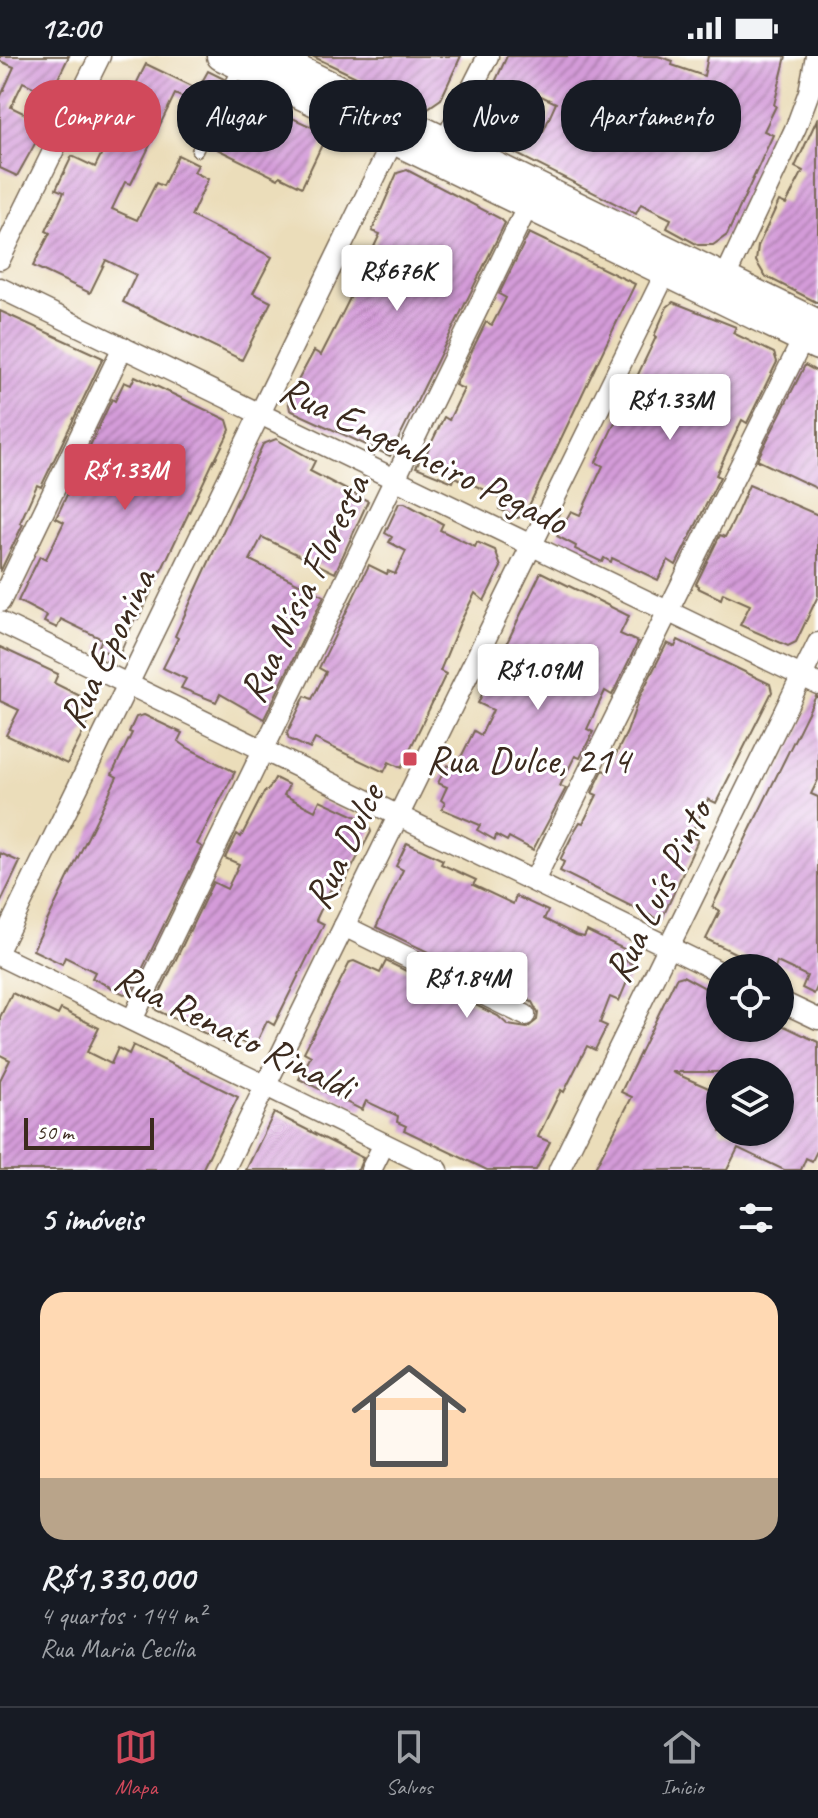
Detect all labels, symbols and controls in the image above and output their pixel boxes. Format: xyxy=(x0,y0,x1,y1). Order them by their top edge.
text: 12:00 xyxy=(40,9,100,47)
chip: Comprar xyxy=(24,80,161,152)
chip: Alugar xyxy=(177,80,293,152)
chip: Filtros xyxy=(309,80,427,152)
chip: Novo xyxy=(443,80,545,152)
chip: Apartamento xyxy=(561,80,741,152)
pin: R$676K xyxy=(332,245,462,313)
text: R$676K xyxy=(359,254,435,287)
street label: Rua Engenheiro Pegado xyxy=(272,364,577,547)
pin: R$1.33M xyxy=(596,374,744,442)
text: R$1.33M xyxy=(627,383,713,416)
pin: R$1.33M xyxy=(51,444,199,512)
text: R$1.33M xyxy=(82,453,168,486)
street label: Rua Nísia Floresta xyxy=(227,464,382,710)
street label: Rua Eponina xyxy=(47,558,168,736)
pin: R$1.09M xyxy=(464,644,612,712)
text: R$1.09M xyxy=(496,653,580,686)
place label: Rua Dulce, 214 xyxy=(426,735,634,785)
marker: Rua Dulce, 214 xyxy=(401,750,419,768)
street label: Rua Dulce xyxy=(292,773,397,917)
street label: Rua Luís Pinto xyxy=(593,789,725,990)
street label: Rua Renato Rinaldi xyxy=(106,952,367,1113)
pin: R$1.84M xyxy=(393,952,541,1020)
map controls xyxy=(706,954,794,1146)
button: locate xyxy=(706,954,794,1042)
text: R$1.84M xyxy=(424,961,510,994)
button: layers xyxy=(706,1058,794,1146)
scale bar xyxy=(24,1114,154,1150)
text: 50 m xyxy=(36,1118,73,1146)
icon: filters xyxy=(734,1196,778,1240)
text: 5 imóveis xyxy=(40,1197,142,1240)
icon: home xyxy=(337,1344,481,1488)
text: R$1,330,000 xyxy=(40,1556,194,1599)
text: 4 quartos · 144 m² xyxy=(40,1599,205,1632)
text: Rua Maria Cecília xyxy=(40,1632,195,1665)
tab: Mapa xyxy=(114,1725,158,1801)
tab: Salvos xyxy=(386,1725,432,1801)
tab: Início xyxy=(660,1725,704,1801)

